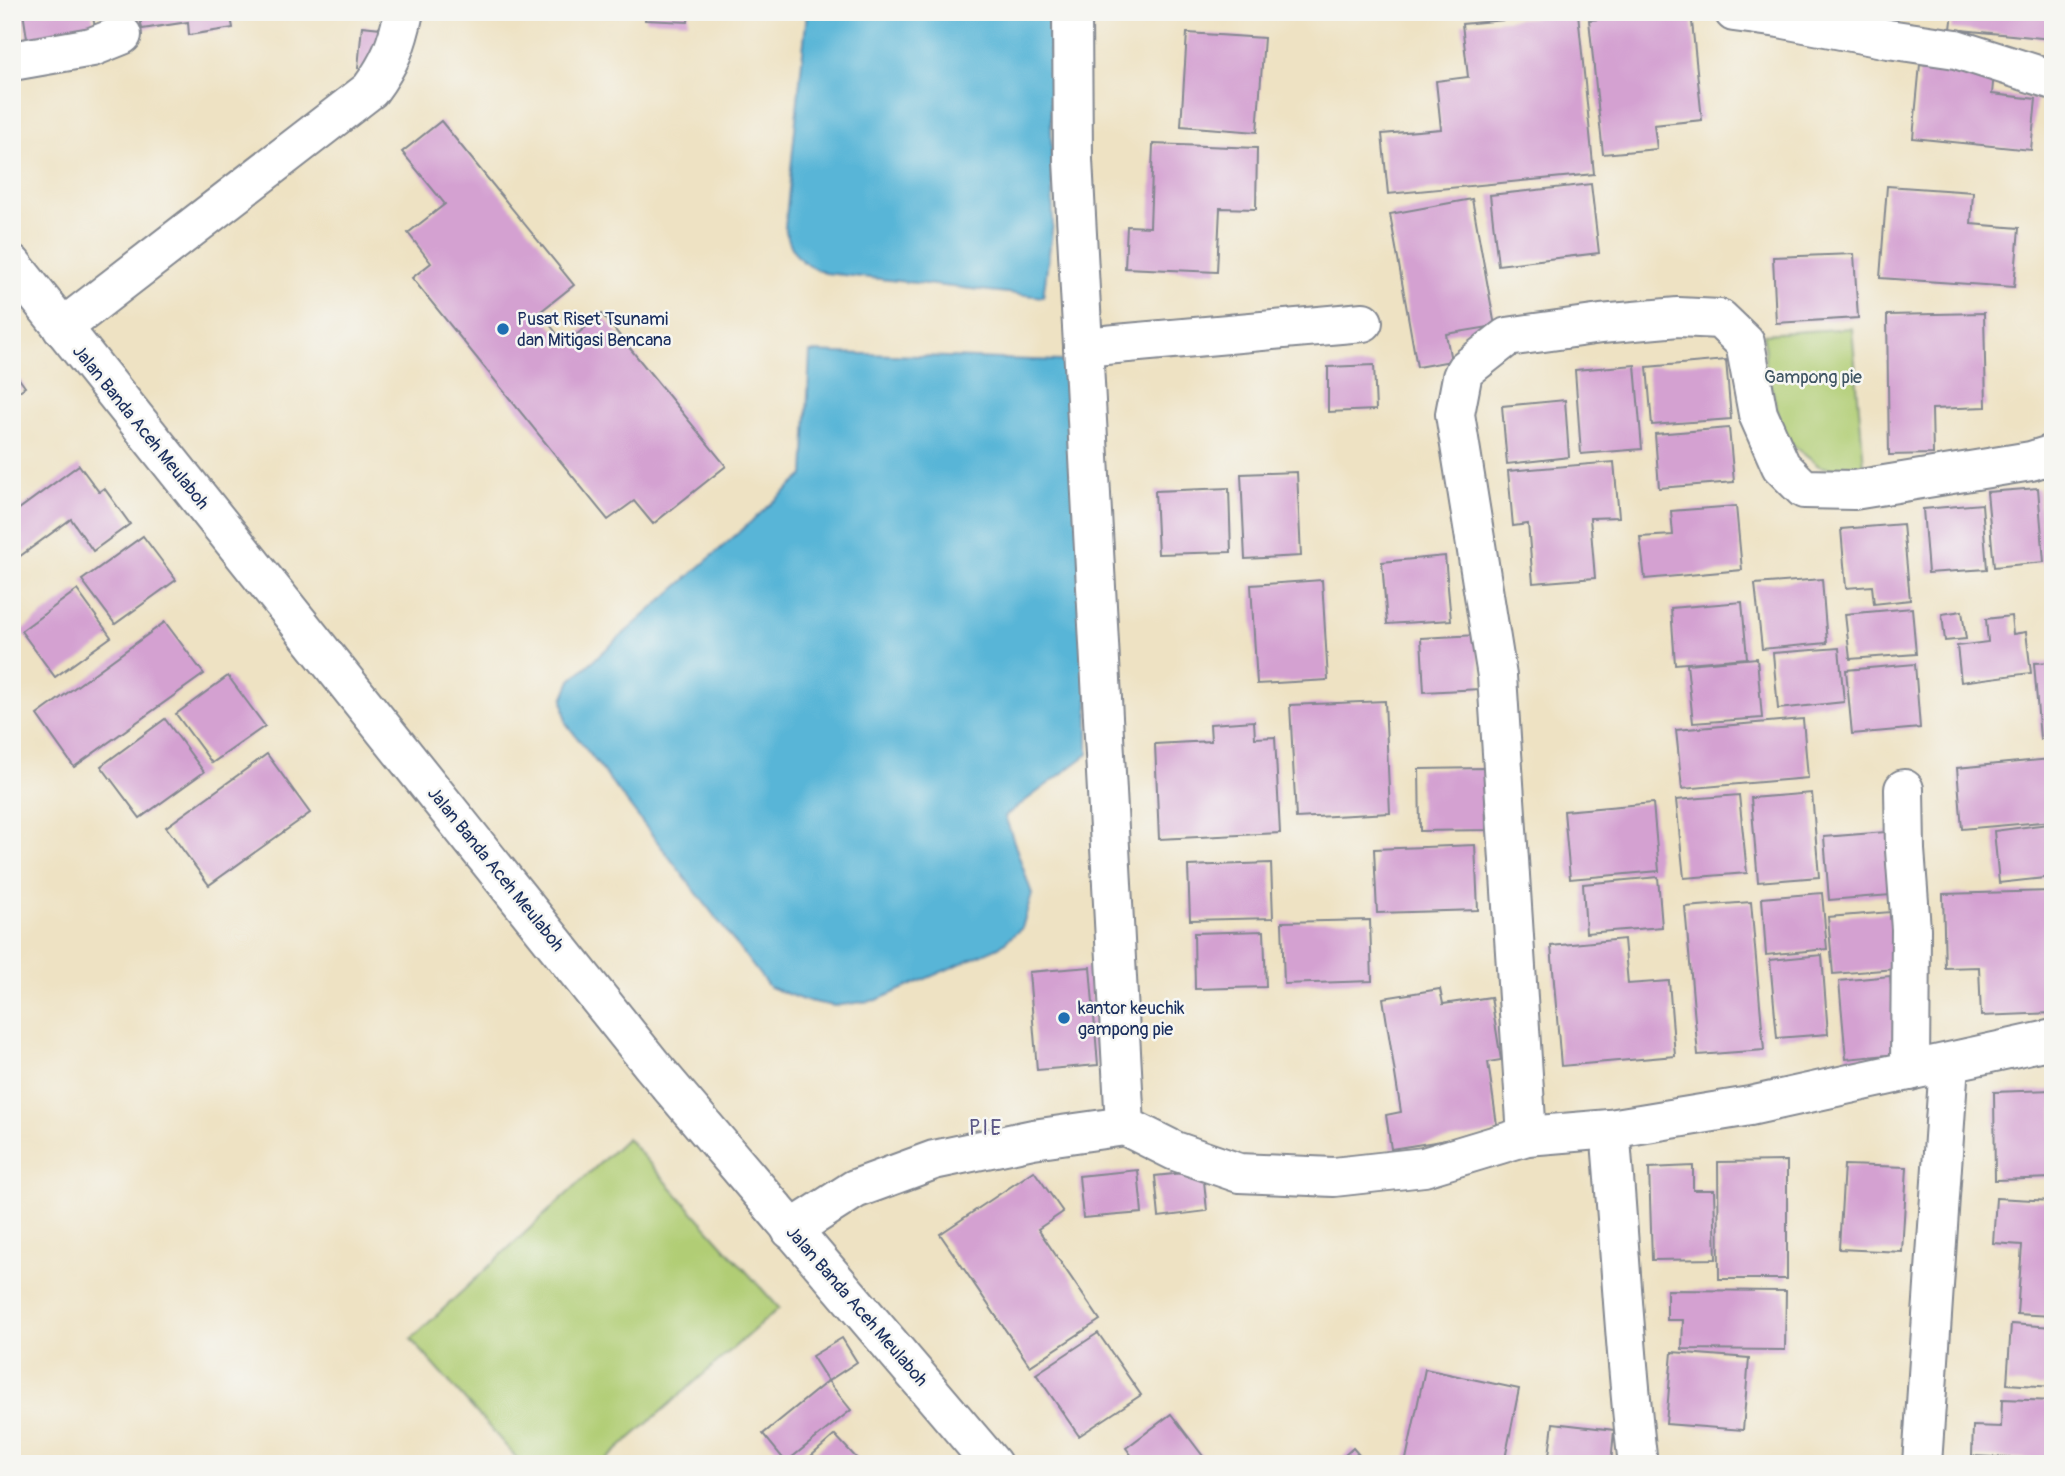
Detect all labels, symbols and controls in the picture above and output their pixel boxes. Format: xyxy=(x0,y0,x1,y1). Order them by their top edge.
place label: Pusat Riset Tsunami dan Mitigasi Bencana xyxy=(517,308,671,352)
marker: Pusat Riset Tsunami dan Mitigasi Bencana xyxy=(495,321,511,337)
street label: Jalan Banda Aceh Meulaboh xyxy=(67,340,214,514)
park label: Gampong pie xyxy=(1764,366,1862,389)
street label: Jalan Banda Aceh Meulaboh xyxy=(422,782,569,956)
place label: kantor keuchik gampong pie xyxy=(1078,997,1185,1041)
marker: kantor keuchik gampong pie xyxy=(1056,1010,1072,1026)
district label: PIE xyxy=(969,1115,1003,1142)
street label: Jalan Banda Aceh Meulaboh xyxy=(781,1221,933,1391)

